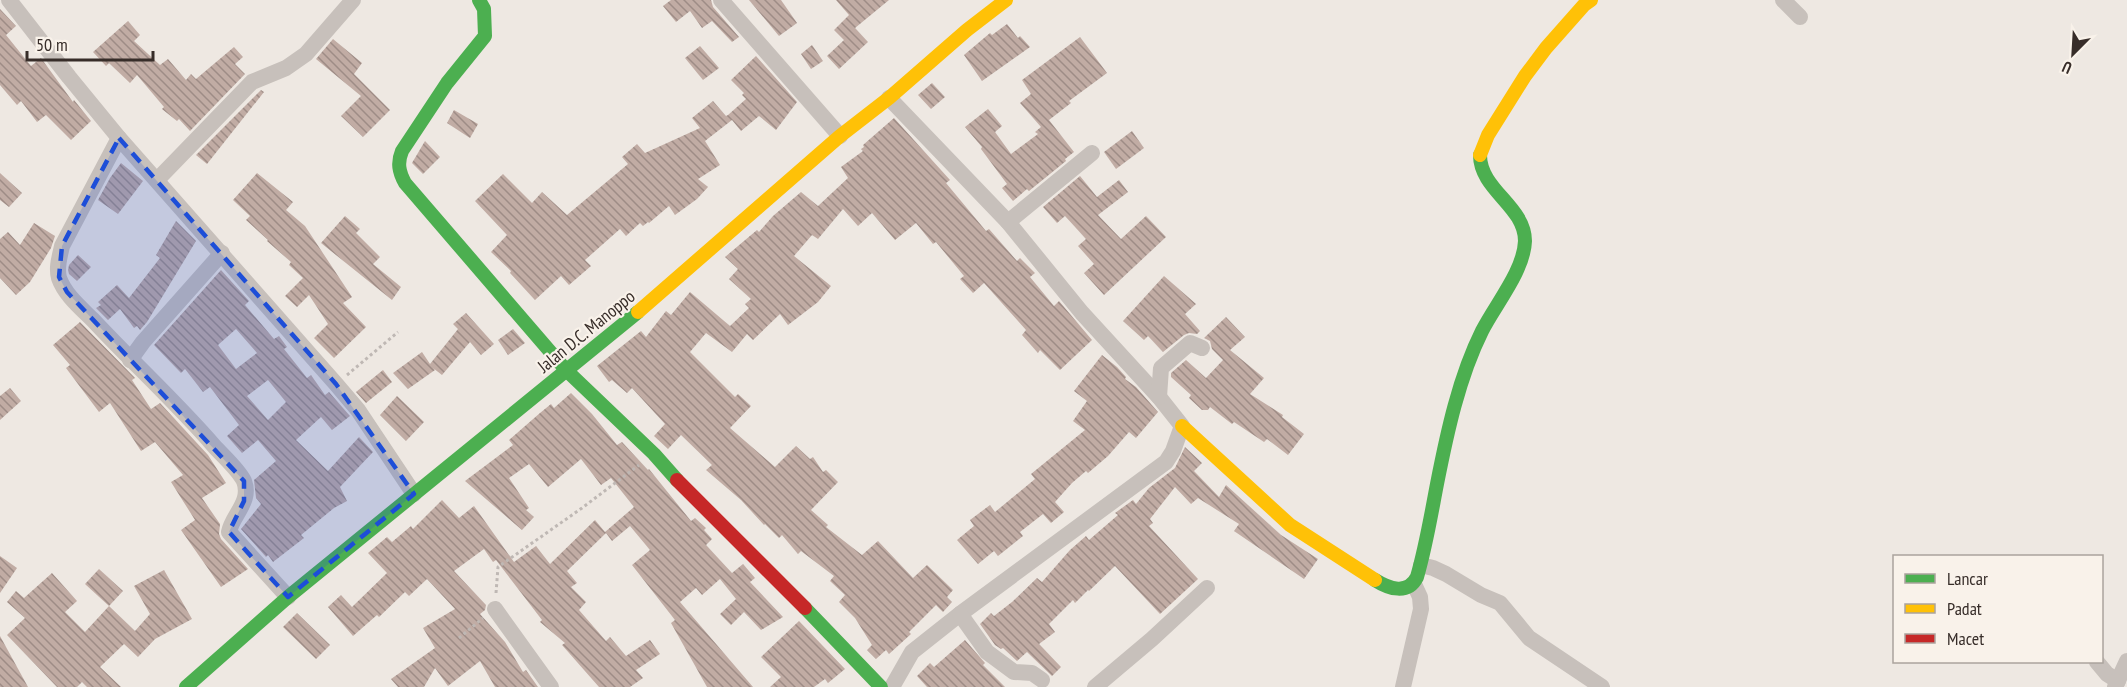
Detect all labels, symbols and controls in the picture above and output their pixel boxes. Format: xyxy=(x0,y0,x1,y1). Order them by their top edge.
scale bar xyxy=(27,24,153,62)
north arrow xyxy=(2043,24,2103,84)
text: 50 m xyxy=(36,33,68,56)
text: U xyxy=(2059,57,2075,79)
street label: Jalan D.C. Manoppo xyxy=(532,285,640,378)
legend xyxy=(1893,555,2103,663)
text: Lancar xyxy=(1947,567,1988,590)
text: Padat xyxy=(1947,597,1982,620)
text: Macet xyxy=(1947,627,1984,650)

